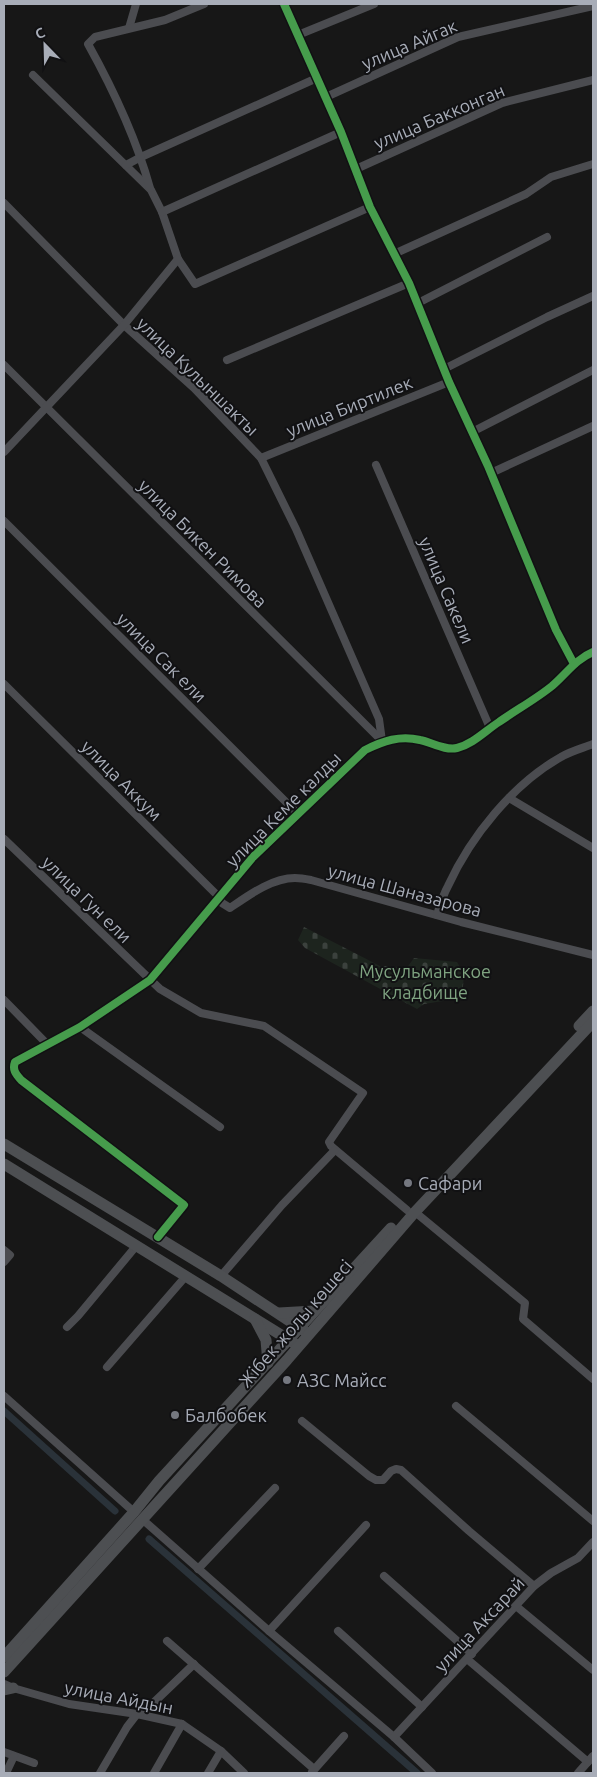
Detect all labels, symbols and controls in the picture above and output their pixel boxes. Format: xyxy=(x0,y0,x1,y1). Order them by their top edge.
street label: улица Айгак xyxy=(358,15,460,73)
north arrow xyxy=(20,20,70,70)
text: С xyxy=(33,24,47,42)
street label: улица Бакконган xyxy=(371,79,507,153)
street label: улица Кулыншакты xyxy=(133,313,263,439)
street label: улица Биртилек xyxy=(283,372,415,440)
street label: улица Бикен Римова xyxy=(135,475,271,611)
street label: улица Сакели xyxy=(416,534,478,646)
street label: улица Сак ели xyxy=(113,608,211,706)
street label: улица Аккум xyxy=(78,736,166,824)
street label: улица Кеме калды xyxy=(221,747,345,871)
street label: улица Гун ели xyxy=(38,852,136,946)
street label: улица Шаназарова xyxy=(326,860,484,920)
park label: Мусульманское кладбище xyxy=(359,961,491,1002)
place label: Сафари xyxy=(418,1173,482,1193)
marker: Сафари xyxy=(402,1177,414,1189)
street label: Жібек жолы көшесі xyxy=(234,1255,356,1391)
place label: АЗС Майсс xyxy=(297,1370,387,1390)
marker: АЗС Майсс xyxy=(281,1374,293,1386)
place label: Балбобек xyxy=(185,1405,267,1425)
marker: Балбобек xyxy=(169,1409,181,1421)
street label: улица Аксарай xyxy=(430,1573,528,1675)
street label: улица Айдын xyxy=(63,1677,175,1717)

